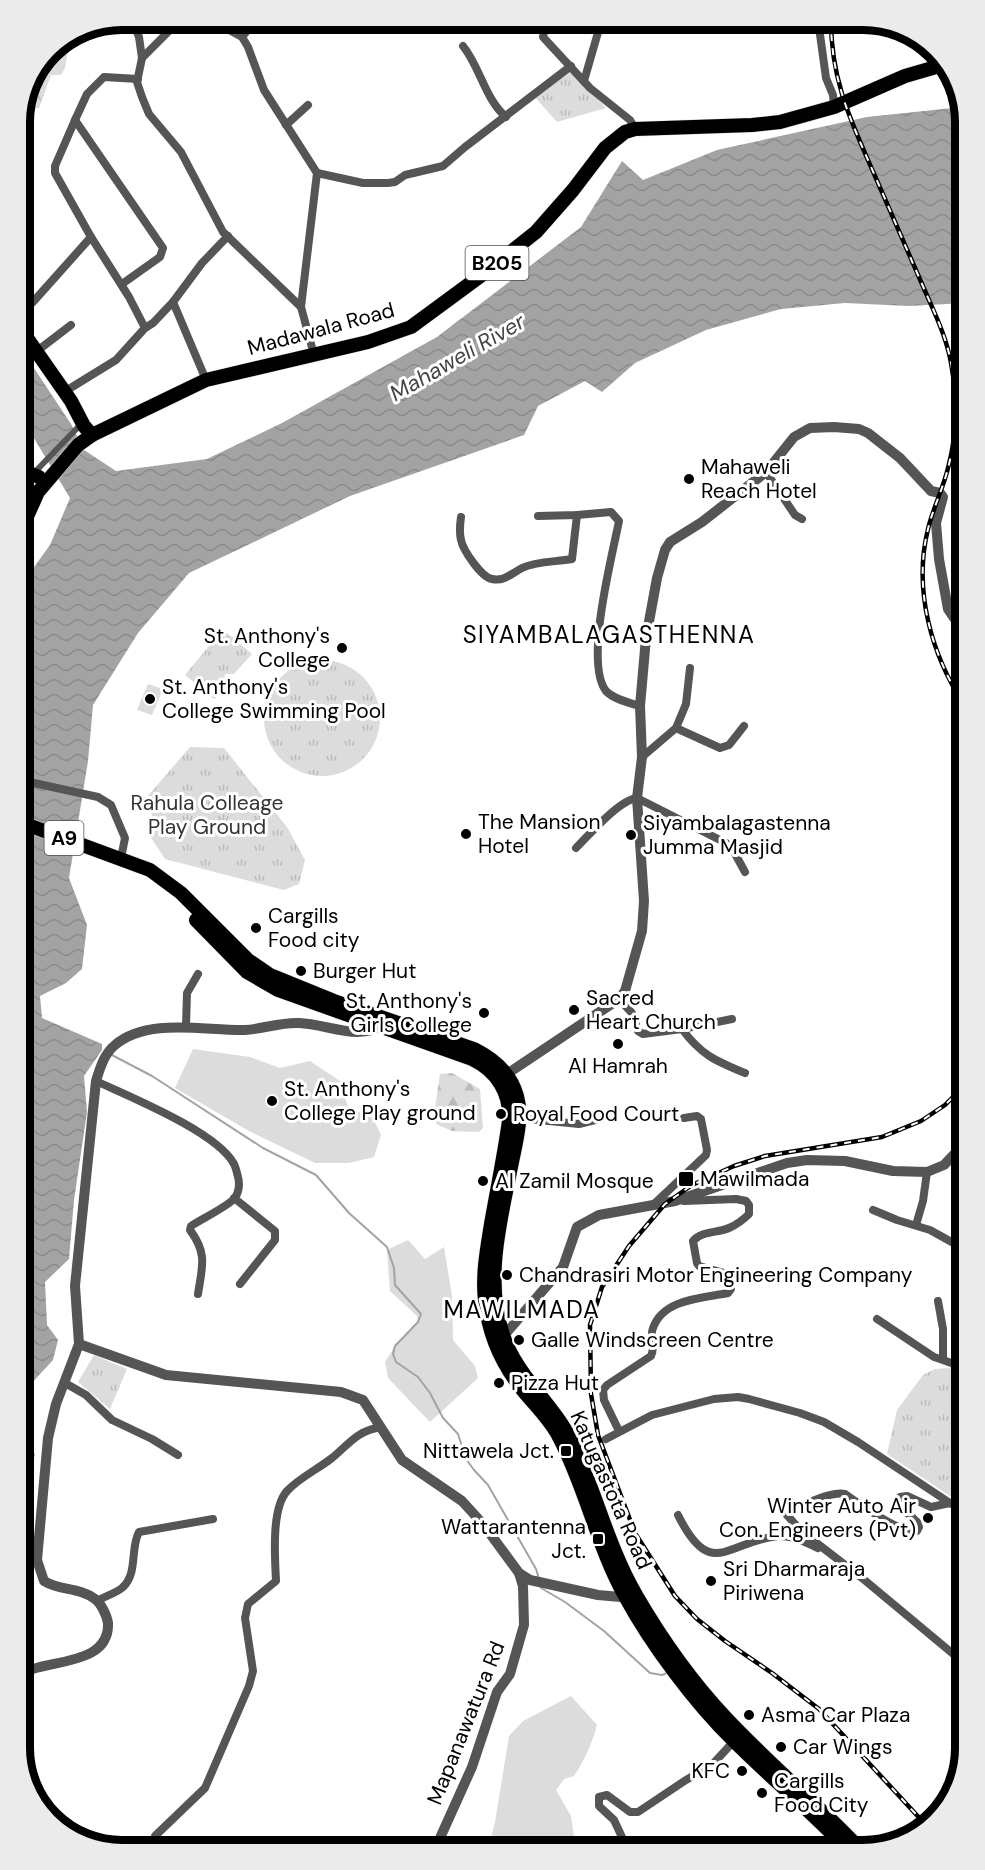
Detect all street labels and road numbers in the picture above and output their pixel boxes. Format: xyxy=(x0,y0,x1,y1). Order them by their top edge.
road number: B205 xyxy=(466,246,528,280)
street label: Madawala Road xyxy=(244,296,398,362)
road number: A9 xyxy=(44,821,84,855)
street label: Katugastota Road xyxy=(564,1406,658,1574)
street label: Mapanawatura Rd xyxy=(420,1637,512,1809)

